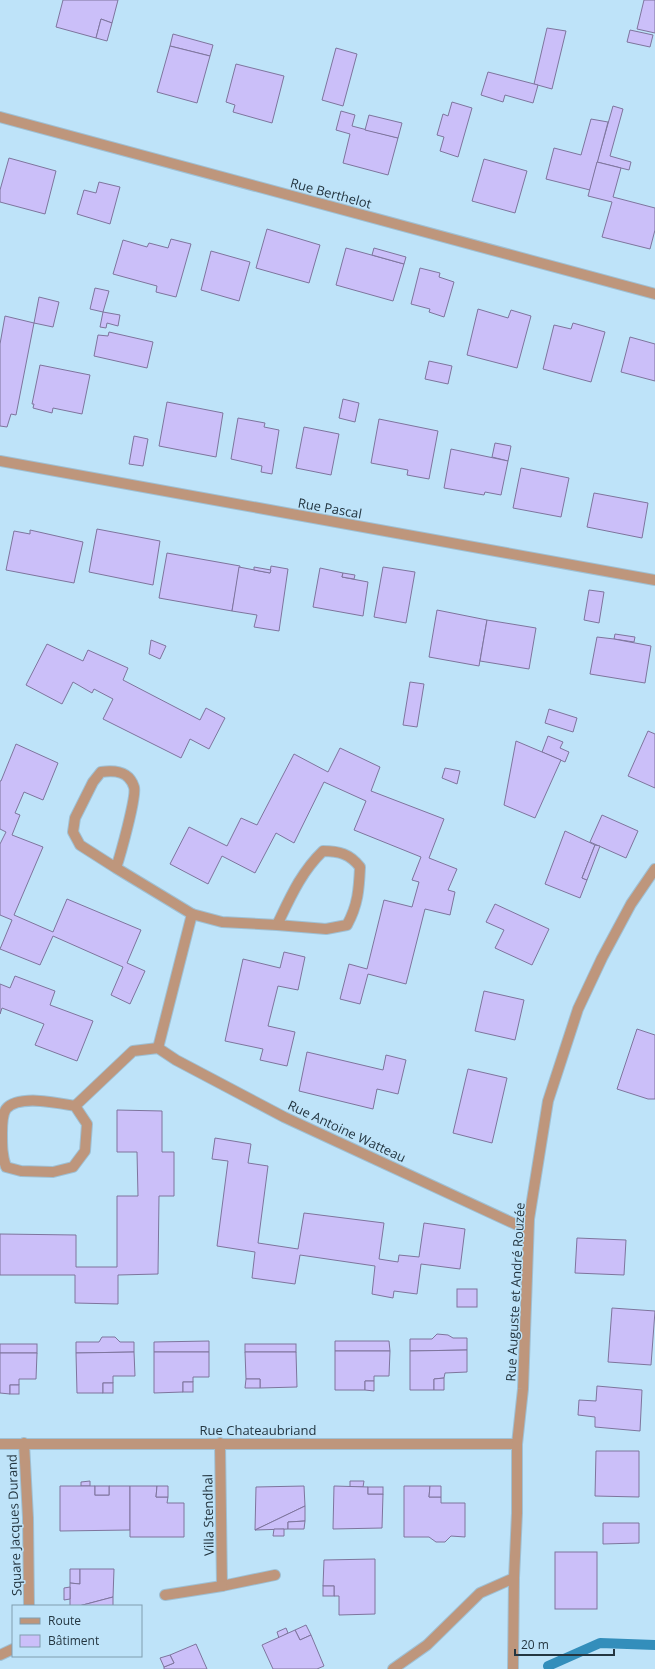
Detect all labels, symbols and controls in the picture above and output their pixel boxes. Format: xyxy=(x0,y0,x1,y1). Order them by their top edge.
street label: Rue Berthelot xyxy=(288,174,374,213)
street label: Rue Pascal xyxy=(297,494,363,522)
street label: Rue Antoine Watteau xyxy=(285,1096,409,1166)
street label: Rue Auguste et André Rouzée xyxy=(501,1202,529,1382)
street label: Rue Chateaubriand xyxy=(200,1421,316,1439)
street label: Square Jacques Durand xyxy=(3,1454,25,1596)
street label: Villa Stendhal xyxy=(198,1474,218,1556)
legend xyxy=(12,1605,142,1657)
text: Route xyxy=(48,1612,81,1629)
scale bar xyxy=(515,1631,614,1657)
text: Bâtiment xyxy=(48,1632,99,1649)
text: 20 m xyxy=(521,1636,549,1653)

